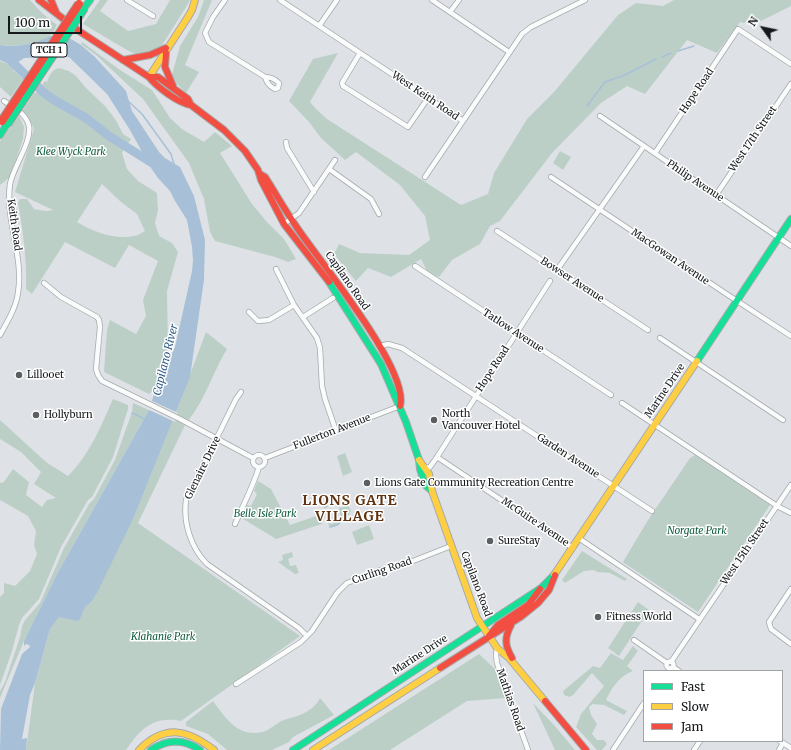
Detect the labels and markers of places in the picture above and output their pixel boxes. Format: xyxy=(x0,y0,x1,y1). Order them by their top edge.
place label: Lillooet xyxy=(27,369,64,381)
marker: Lillooet xyxy=(14,370,24,380)
place label: North Vancouver Hotel xyxy=(442,408,520,432)
place label: Hollyburn xyxy=(44,409,93,421)
marker: Hollyburn xyxy=(31,410,41,420)
marker: North Vancouver Hotel xyxy=(429,415,439,425)
place label: Lions Gate Community Recreation Centre xyxy=(375,477,573,489)
marker: Lions Gate Community Recreation Centre xyxy=(362,478,372,488)
place label: SureStay xyxy=(498,535,540,547)
marker: SureStay xyxy=(485,536,495,546)
place label: Fitness World xyxy=(606,611,672,623)
marker: Fitness World xyxy=(593,612,603,622)

